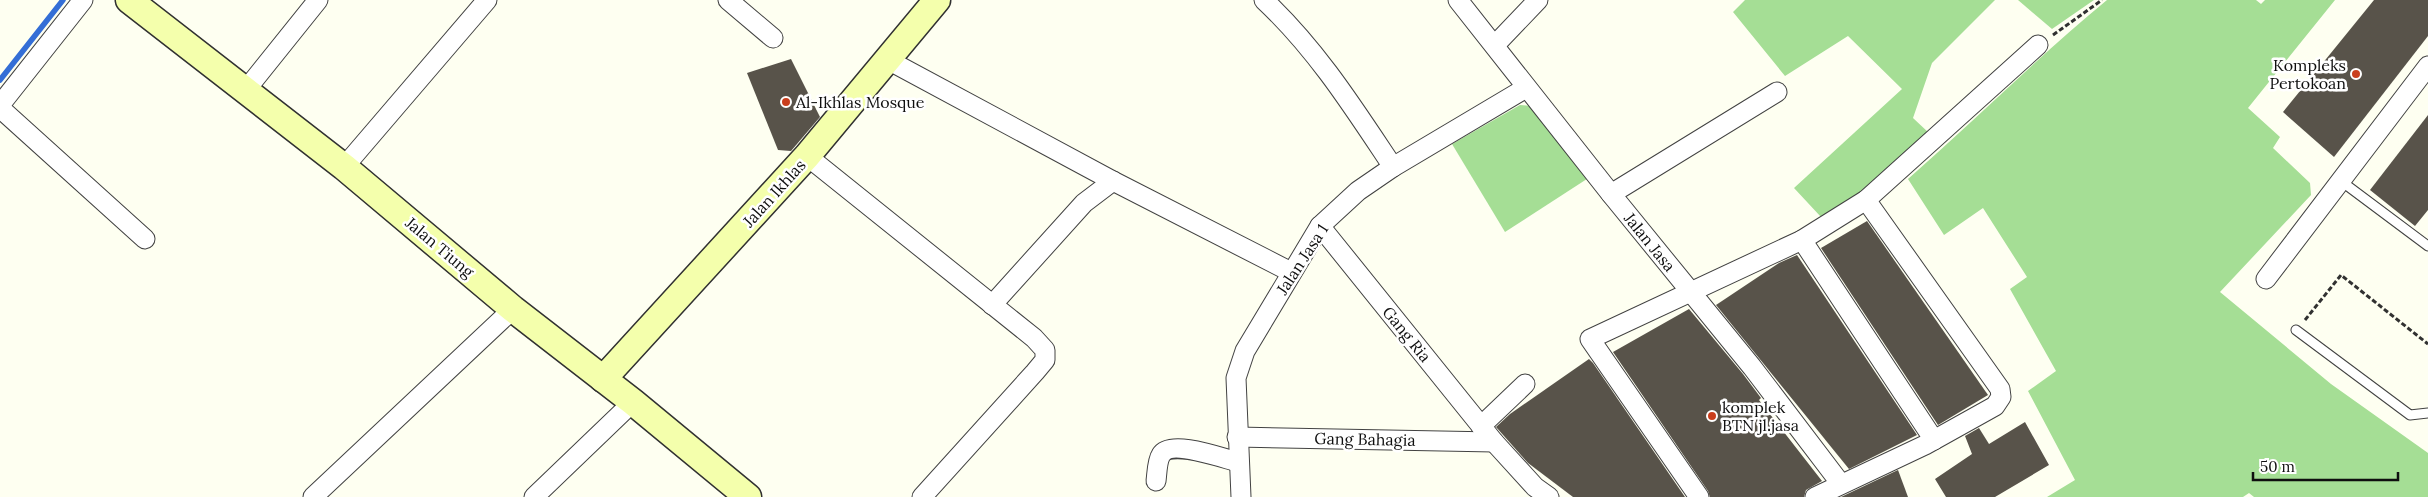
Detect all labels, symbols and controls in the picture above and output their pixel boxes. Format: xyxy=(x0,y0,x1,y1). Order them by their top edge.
place label: Kompleks Pertokoan xyxy=(2269,55,2346,93)
marker: Kompleks Pertokoan xyxy=(2350,68,2362,80)
place label: Al-Ikhlas Mosque xyxy=(795,92,925,112)
marker: Al-Ikhlas Mosque xyxy=(780,96,792,108)
street label: Jalan Ikhlas xyxy=(738,155,810,232)
street label: Jalan Jasa xyxy=(1620,208,1680,276)
street label: Jalan Tiung xyxy=(401,212,479,282)
street label: Jalan Jasa 1 xyxy=(1271,220,1332,299)
street label: Gang Ria xyxy=(1378,302,1436,366)
place label: komplek BTN jl.jasa xyxy=(1722,397,1799,435)
marker: komplek BTN jl.jasa xyxy=(1706,410,1718,422)
street label: Gang Bahagia xyxy=(1314,428,1416,450)
scale bar xyxy=(2253,450,2398,482)
text: 50 m xyxy=(2260,457,2295,476)

